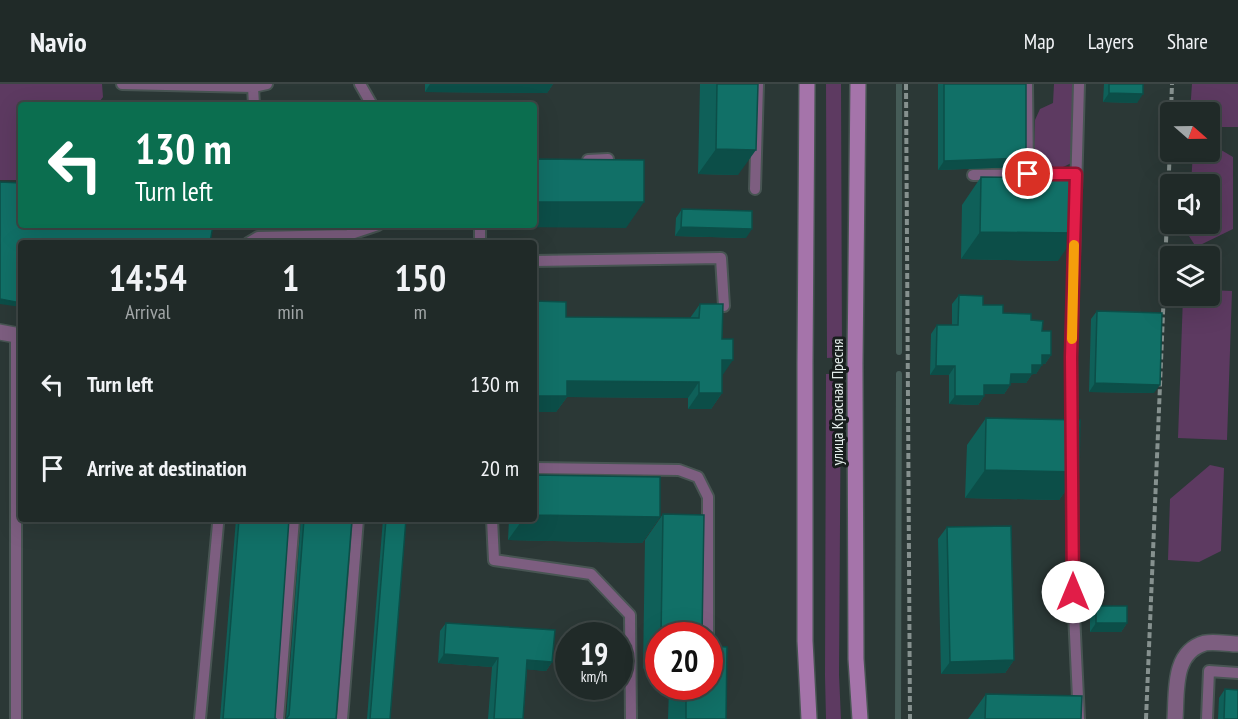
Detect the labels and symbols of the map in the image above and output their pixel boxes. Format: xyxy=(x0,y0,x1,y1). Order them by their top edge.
north arrow xyxy=(1160,102,1220,162)
pin xyxy=(1002,148,1053,199)
street label: улица Красная Пресня xyxy=(827,339,847,465)
position arrow xyxy=(1041,560,1105,624)
speed limit sign: 20 xyxy=(645,622,723,700)

